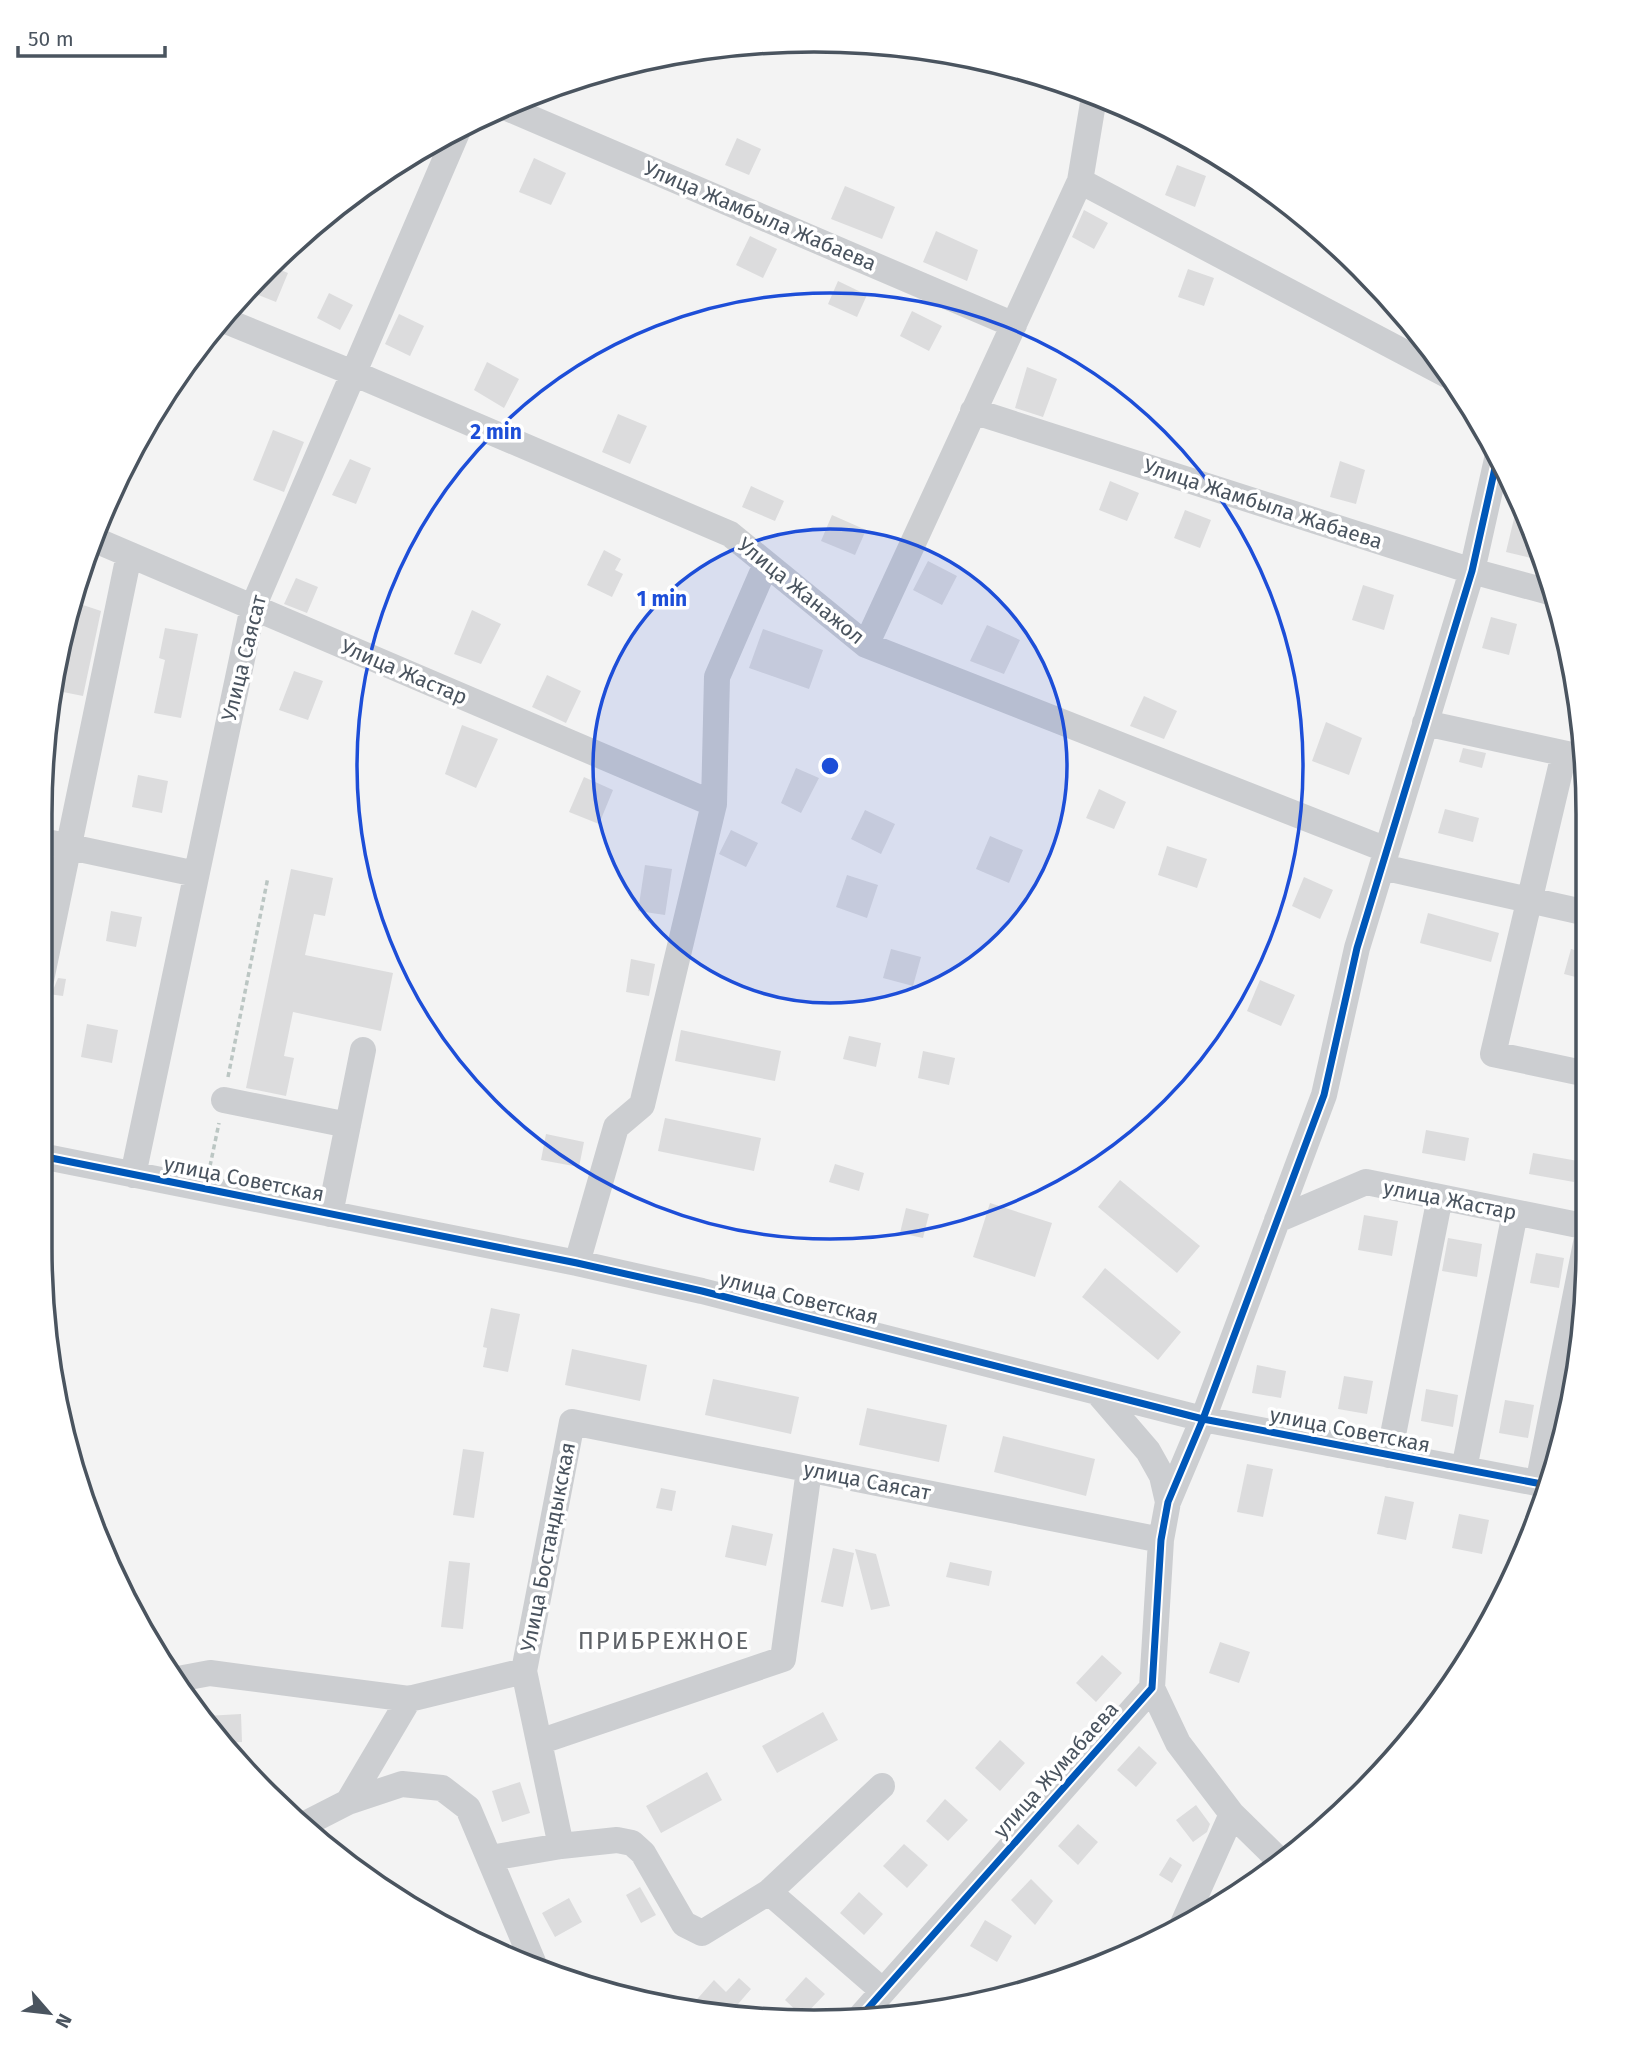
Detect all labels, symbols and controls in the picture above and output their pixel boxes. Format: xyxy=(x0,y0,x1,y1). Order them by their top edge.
scale bar xyxy=(18,14,164,58)
text: 50 m xyxy=(28,26,74,52)
street label: Улица Жамбыла Жабаева xyxy=(640,155,880,277)
text: 2 min xyxy=(470,419,522,445)
street label: Улица Жамбыла Жабаева xyxy=(1140,453,1386,555)
street label: Улица Жанажол xyxy=(732,532,870,650)
text: 1 min xyxy=(637,586,687,612)
street label: Улица Саясат xyxy=(216,592,272,724)
street label: Улица Жастар xyxy=(337,634,471,710)
centre of rings xyxy=(818,754,842,778)
street label: улица Советская xyxy=(162,1151,326,1207)
street label: улица Жастар xyxy=(1381,1174,1519,1226)
street label: улица Советская xyxy=(717,1266,881,1330)
street label: улица Советская xyxy=(1268,1402,1432,1458)
street label: Улица Бостандыкская xyxy=(515,1440,581,1654)
street label: улица Саясат xyxy=(801,1456,933,1506)
district label: ПРИБРЕЖНОЕ xyxy=(578,1627,750,1655)
street label: улица Жумабаева xyxy=(988,1696,1124,1844)
north arrow xyxy=(14,1978,84,2048)
text: N xyxy=(50,2010,77,2032)

